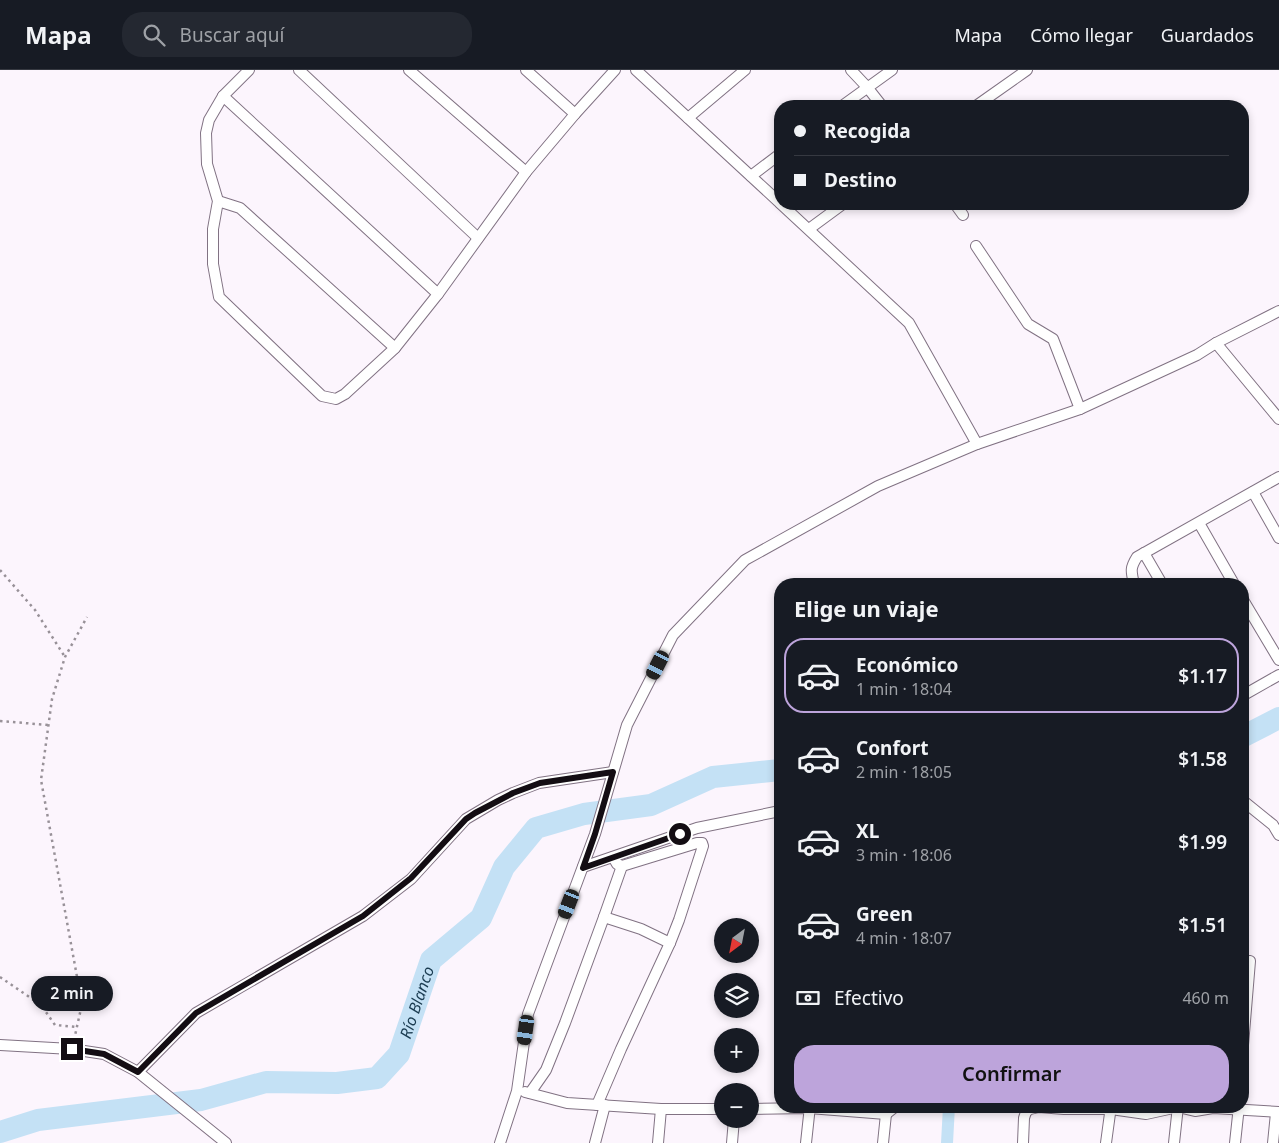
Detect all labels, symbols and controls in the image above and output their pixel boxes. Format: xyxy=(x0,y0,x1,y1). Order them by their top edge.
search box xyxy=(122,12,472,57)
text: Mapa xyxy=(25,18,92,51)
icon: search xyxy=(140,21,168,49)
text: Buscar aquí xyxy=(180,22,284,48)
text: Mapa xyxy=(955,23,1002,47)
text: Cómo llegar xyxy=(1030,23,1133,47)
text: Guardados xyxy=(1161,23,1254,47)
text: Recogida xyxy=(824,118,911,144)
text: Destino xyxy=(824,167,897,193)
text: Elige un viaje xyxy=(794,593,939,623)
car xyxy=(644,648,671,682)
text: Económico xyxy=(856,652,958,678)
icon: car xyxy=(796,653,841,698)
text: $1.17 xyxy=(1178,663,1227,689)
text: 1 min · 18:04 xyxy=(856,678,952,700)
text: Confort xyxy=(856,735,928,761)
icon: car xyxy=(796,736,841,781)
text: $1.58 xyxy=(1178,746,1227,772)
text: 2 min · 18:05 xyxy=(856,761,952,783)
text: XL xyxy=(856,818,879,844)
icon: car xyxy=(796,819,841,864)
route start xyxy=(669,823,691,845)
text: $1.99 xyxy=(1178,829,1227,855)
text: 3 min · 18:06 xyxy=(856,844,952,866)
car xyxy=(556,887,581,921)
text: Green xyxy=(856,901,913,927)
icon: car xyxy=(796,902,841,947)
text: $1.51 xyxy=(1178,912,1227,938)
north arrow xyxy=(714,918,759,962)
map controls xyxy=(714,918,759,1128)
text: 4 min · 18:07 xyxy=(856,927,952,949)
water label: Río Blanco xyxy=(394,963,439,1041)
button: layers xyxy=(714,973,759,1018)
callout: 2 min xyxy=(31,976,113,1012)
text: 2 min xyxy=(50,982,94,1004)
icon: cash xyxy=(794,984,822,1012)
text: Efectivo xyxy=(834,985,904,1011)
text: 460 m xyxy=(1182,987,1229,1009)
car xyxy=(516,1014,535,1046)
button: + xyxy=(714,1028,759,1073)
route end xyxy=(61,1038,83,1060)
button: Confirmar xyxy=(794,1045,1229,1103)
button: − xyxy=(714,1083,759,1128)

